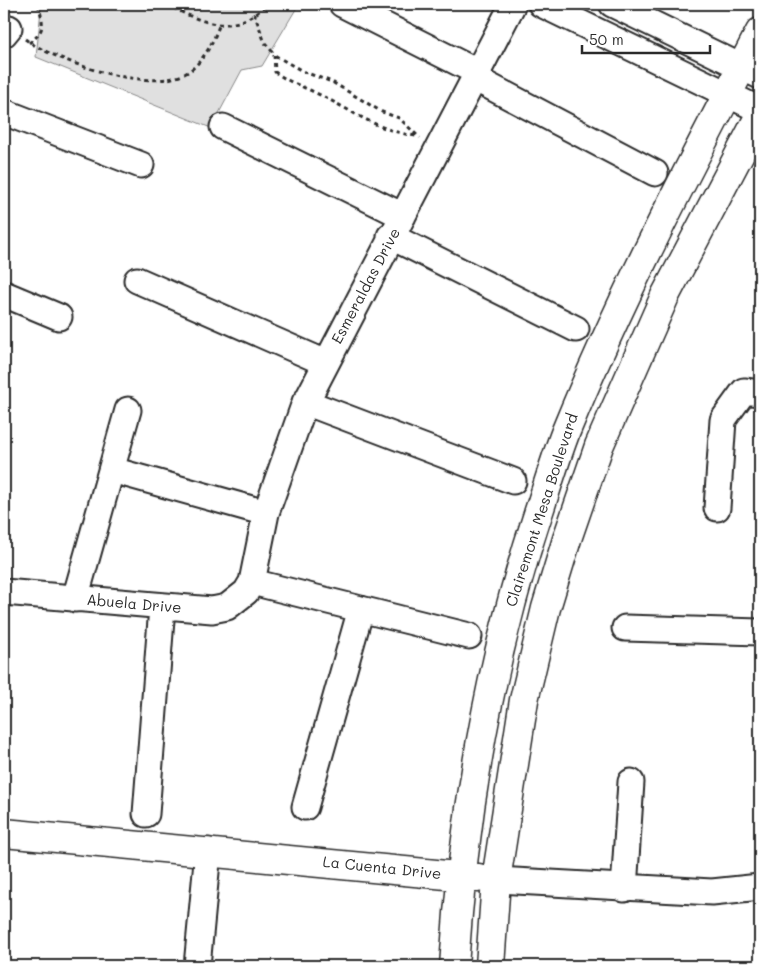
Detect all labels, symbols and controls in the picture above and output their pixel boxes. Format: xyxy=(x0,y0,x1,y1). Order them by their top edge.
scale bar xyxy=(582,22,709,54)
text: 50 m xyxy=(589,29,624,49)
street label: Esmeraldas Drive xyxy=(326,224,404,347)
street label: Clairemont Mesa Boulevard xyxy=(500,410,582,609)
street label: Abuela Drive xyxy=(86,589,182,617)
street label: La Cuenta Drive xyxy=(322,851,442,883)

